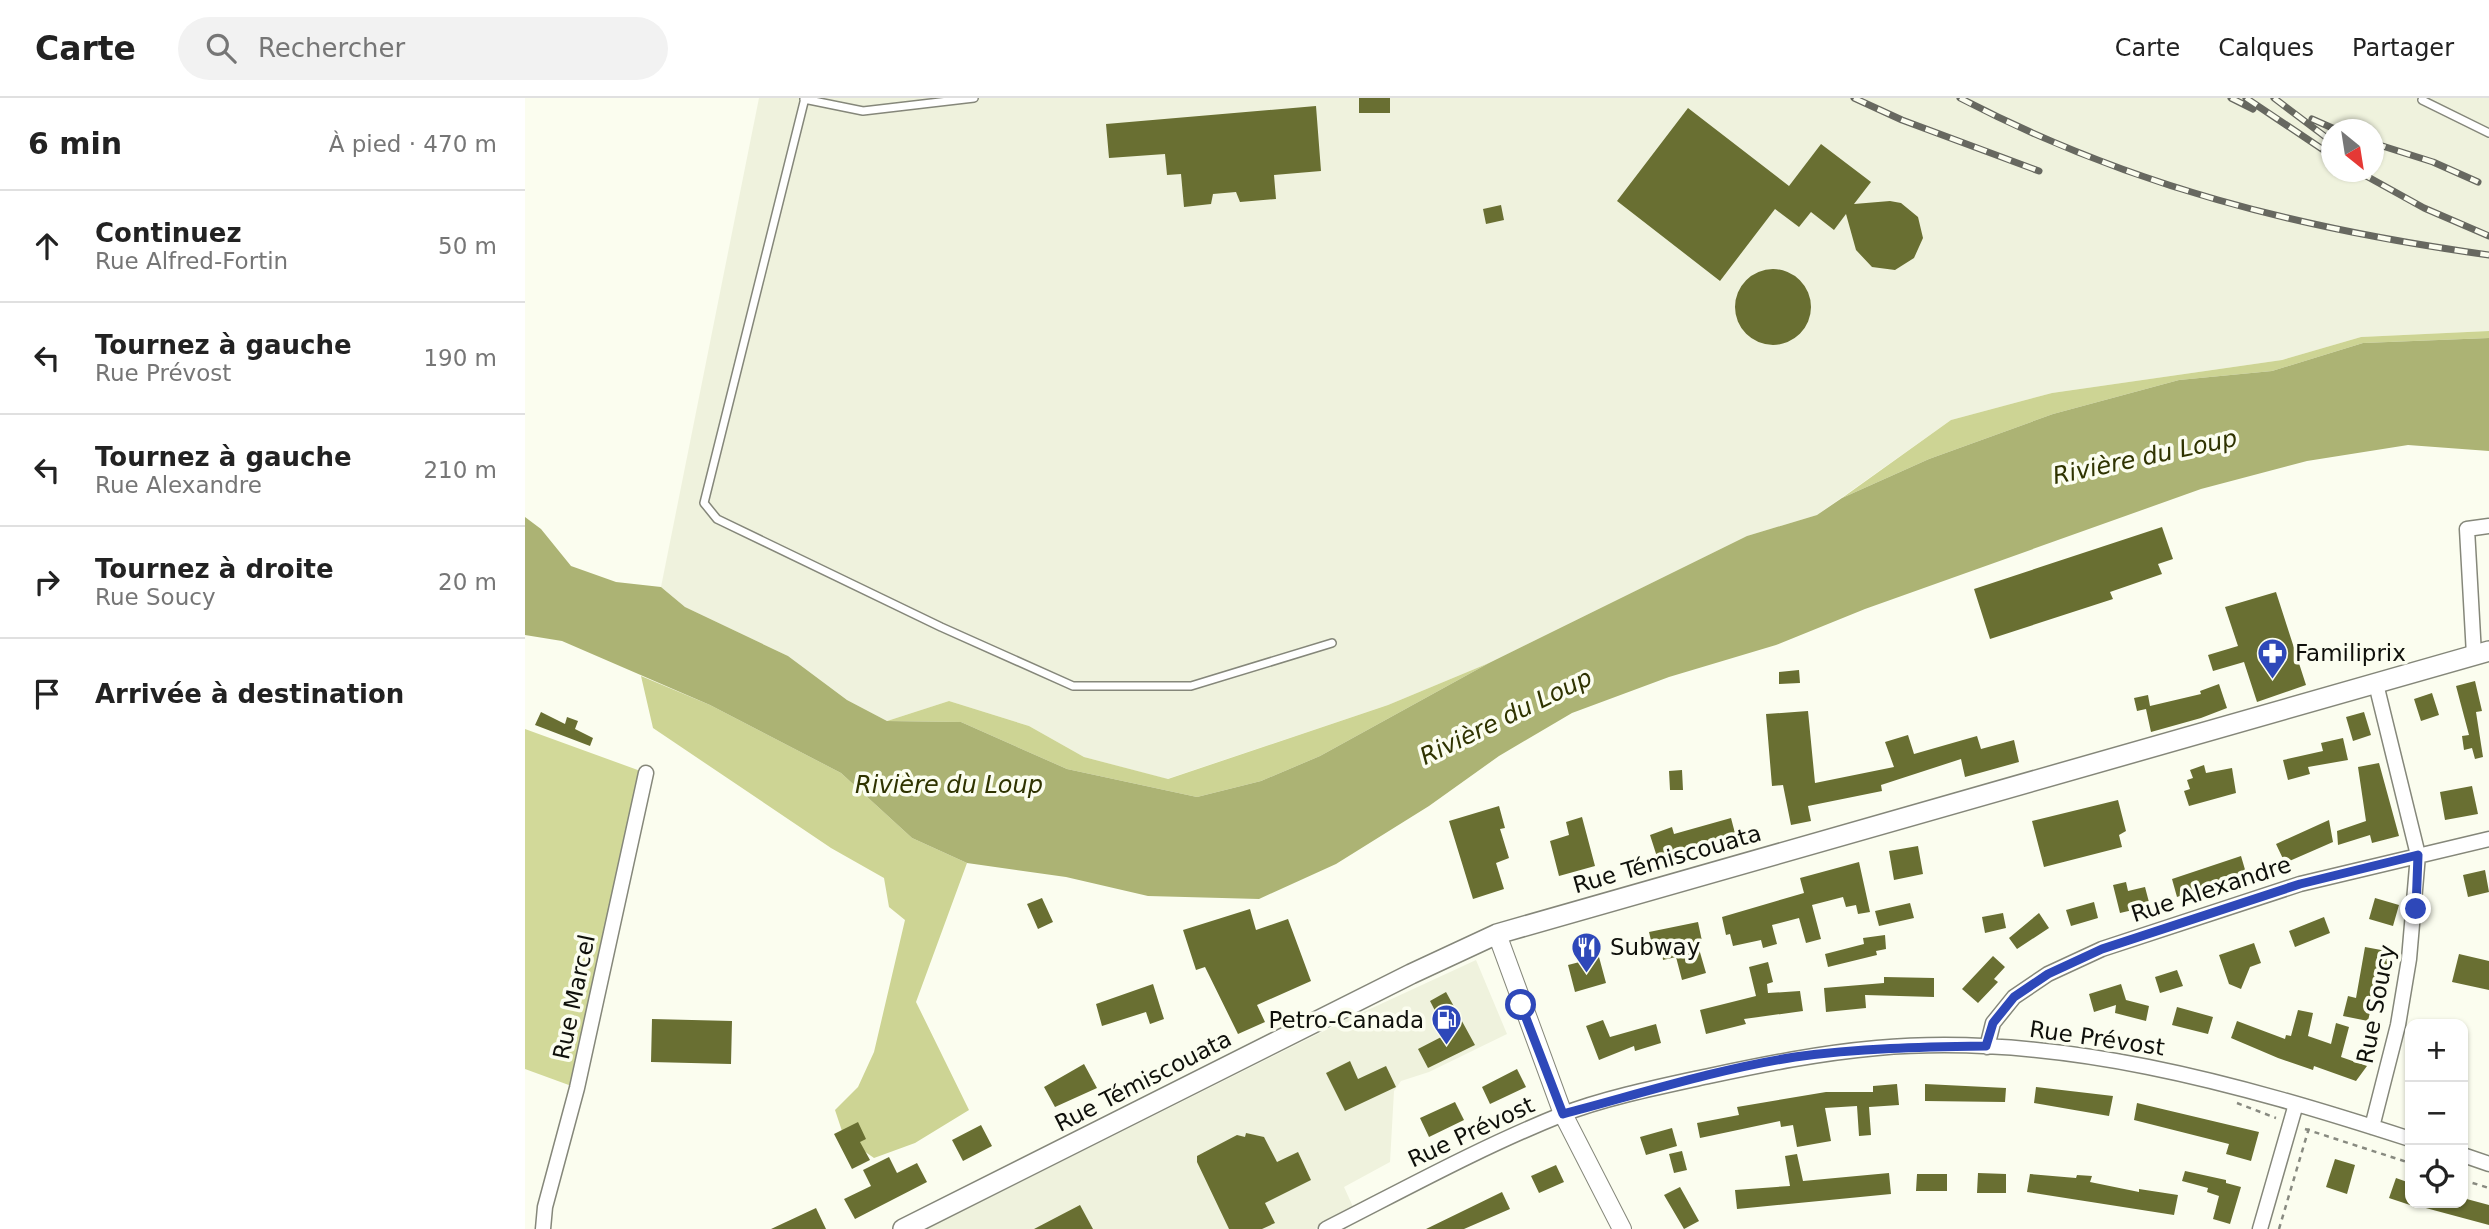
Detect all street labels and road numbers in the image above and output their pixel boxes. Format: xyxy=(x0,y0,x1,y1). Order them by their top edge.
street label: Rue Témiscouata xyxy=(1570,820,1764,898)
street label: Rue Alexandre xyxy=(2128,851,2294,927)
street label: Rue Marcel xyxy=(548,932,600,1062)
street label: Rue Soucy xyxy=(2352,942,2400,1066)
street label: Rue Prévost xyxy=(2028,1016,2166,1060)
street label: Rue Témiscouata xyxy=(1050,1025,1236,1137)
street label: Rue Prévost xyxy=(1404,1091,1538,1173)

